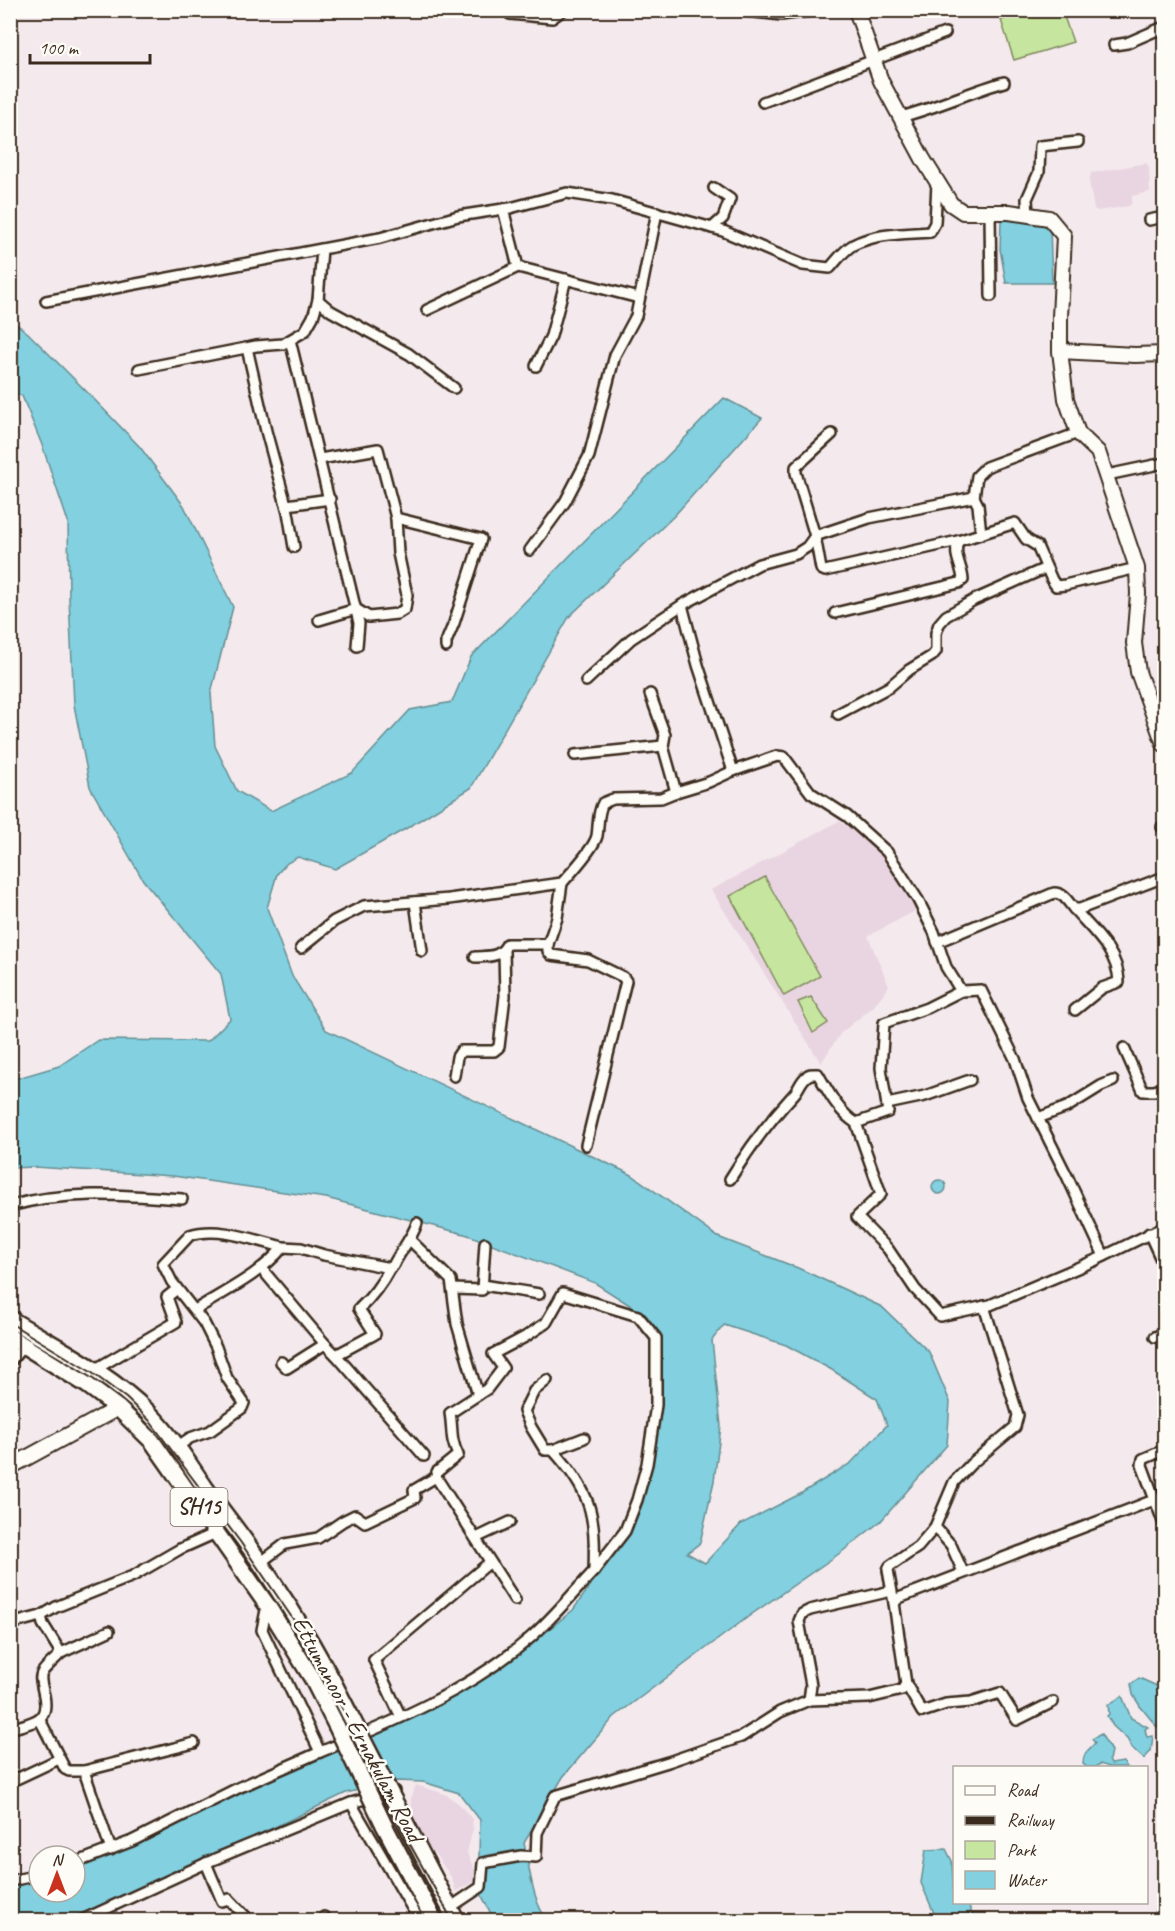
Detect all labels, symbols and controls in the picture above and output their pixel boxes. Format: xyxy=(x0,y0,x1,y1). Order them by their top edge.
scale bar xyxy=(30,27,150,65)
text: 100 m xyxy=(39,37,80,59)
road number: SH15 xyxy=(170,1488,228,1526)
street label: Ettumanoor - Ernakulam Road xyxy=(286,1611,432,1850)
legend xyxy=(953,1766,1148,1904)
text: Road xyxy=(1007,1779,1040,1801)
text: Railway xyxy=(1007,1809,1055,1831)
text: Park xyxy=(1007,1839,1037,1861)
north arrow xyxy=(27,1844,87,1904)
text: N xyxy=(52,1850,65,1870)
text: Water xyxy=(1007,1869,1048,1891)

